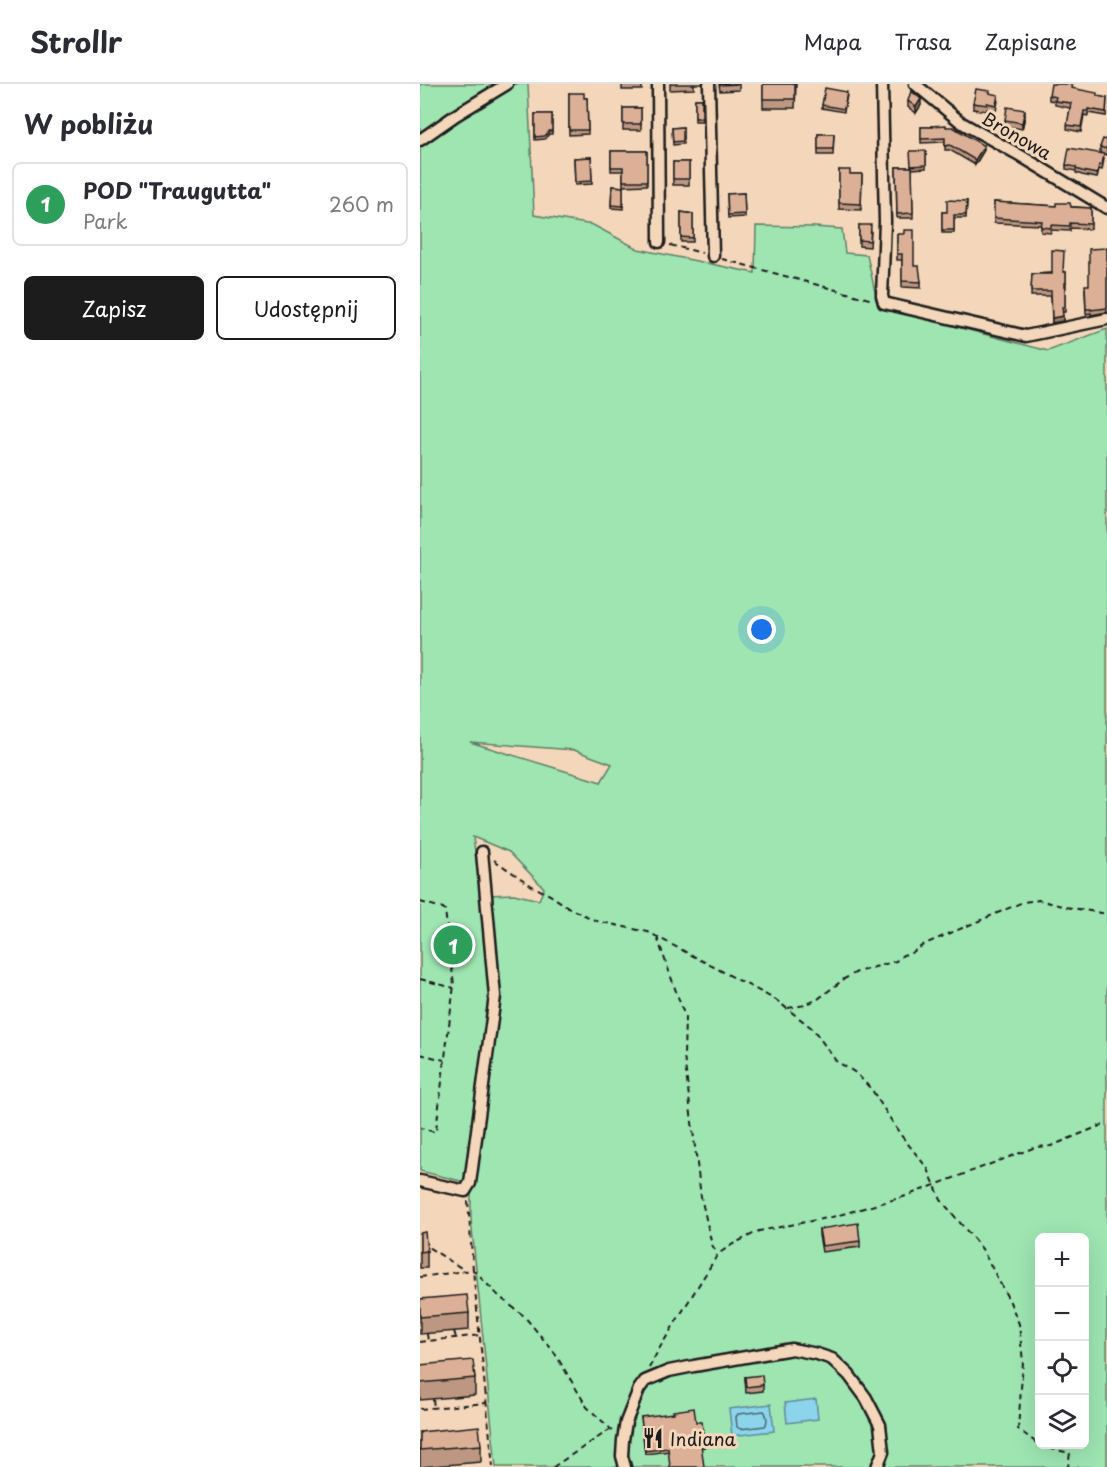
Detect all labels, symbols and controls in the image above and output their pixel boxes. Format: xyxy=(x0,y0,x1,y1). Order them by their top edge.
text: Strollr xyxy=(30,20,122,63)
text: Mapa xyxy=(804,25,861,57)
text: Trasa xyxy=(894,25,951,57)
text: Zapisane xyxy=(984,25,1077,57)
text: W pobliżu xyxy=(24,104,153,143)
street label: Bronowa xyxy=(977,104,1058,166)
text: POD "Traugutta" xyxy=(83,173,271,206)
text: 1 xyxy=(41,189,50,219)
text: 260 m xyxy=(329,189,394,219)
text: Park xyxy=(83,206,128,236)
button: Zapisz xyxy=(24,276,204,340)
button: Udostępnij xyxy=(216,276,396,340)
your location xyxy=(747,615,776,644)
pin: 1 xyxy=(434,922,472,968)
map controls xyxy=(1035,1233,1089,1449)
button: + xyxy=(1035,1233,1089,1287)
button: − xyxy=(1035,1287,1089,1341)
button: locate xyxy=(1035,1341,1089,1395)
button: layers xyxy=(1035,1395,1089,1449)
place label: Indiana xyxy=(670,1425,736,1452)
restaurant icon: Indiana xyxy=(641,1426,665,1450)

